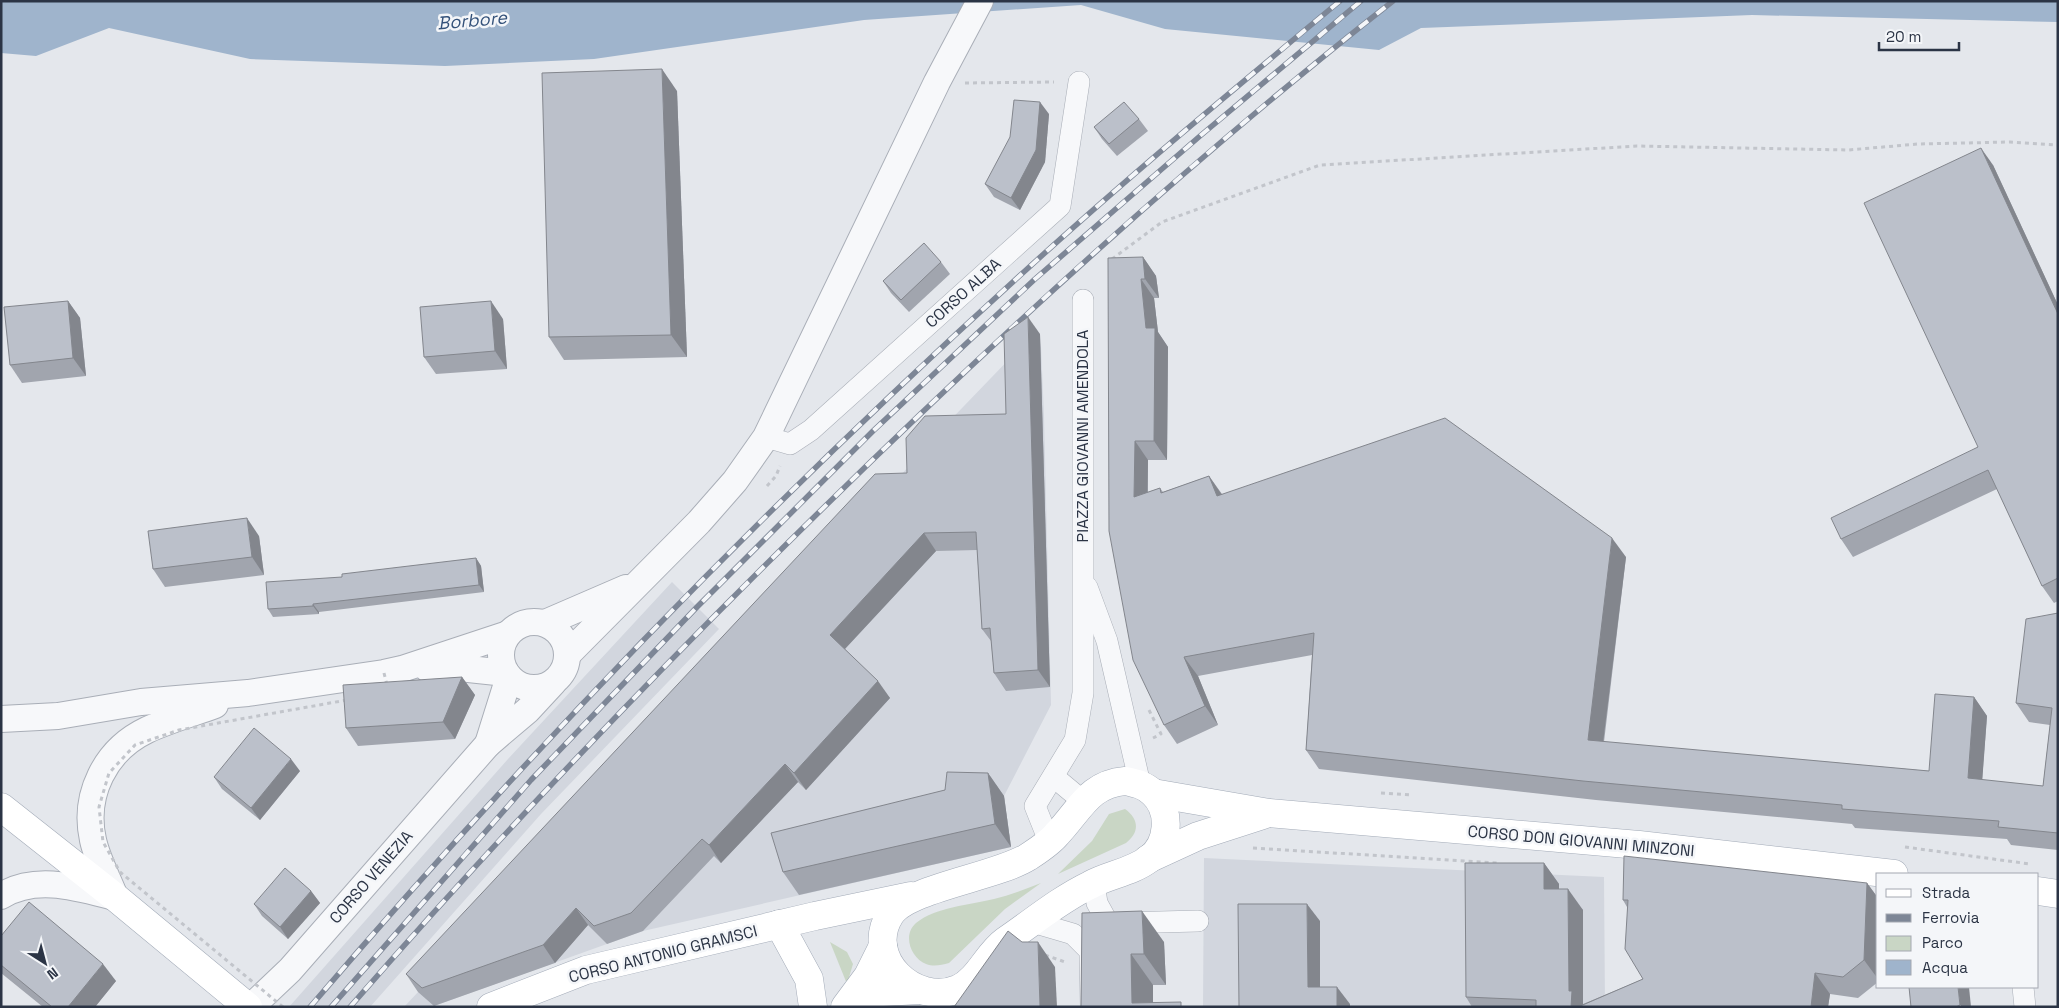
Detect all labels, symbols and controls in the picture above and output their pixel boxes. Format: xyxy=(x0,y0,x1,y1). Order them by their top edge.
water label: Borbore xyxy=(436,5,509,34)
scale bar xyxy=(1879,20,1959,52)
text: 20 m xyxy=(1886,27,1921,46)
street label: CORSO ALBA xyxy=(921,253,1005,333)
street label: PIAZZA GIOVANNI AMENDOLA xyxy=(1072,330,1093,542)
street label: CORSO DON GIOVANNI MINZONI xyxy=(1467,821,1695,861)
street label: CORSO VENEZIA xyxy=(325,826,417,928)
legend xyxy=(1876,873,2039,988)
text: Strada xyxy=(1922,883,1971,902)
text: Ferrovia xyxy=(1922,908,1980,927)
street label: CORSO ANTONIO GRAMSCI xyxy=(566,920,760,988)
text: Parco xyxy=(1922,933,1963,952)
north arrow xyxy=(20,938,70,988)
text: Acqua xyxy=(1922,958,1968,977)
text: N xyxy=(44,963,62,984)

